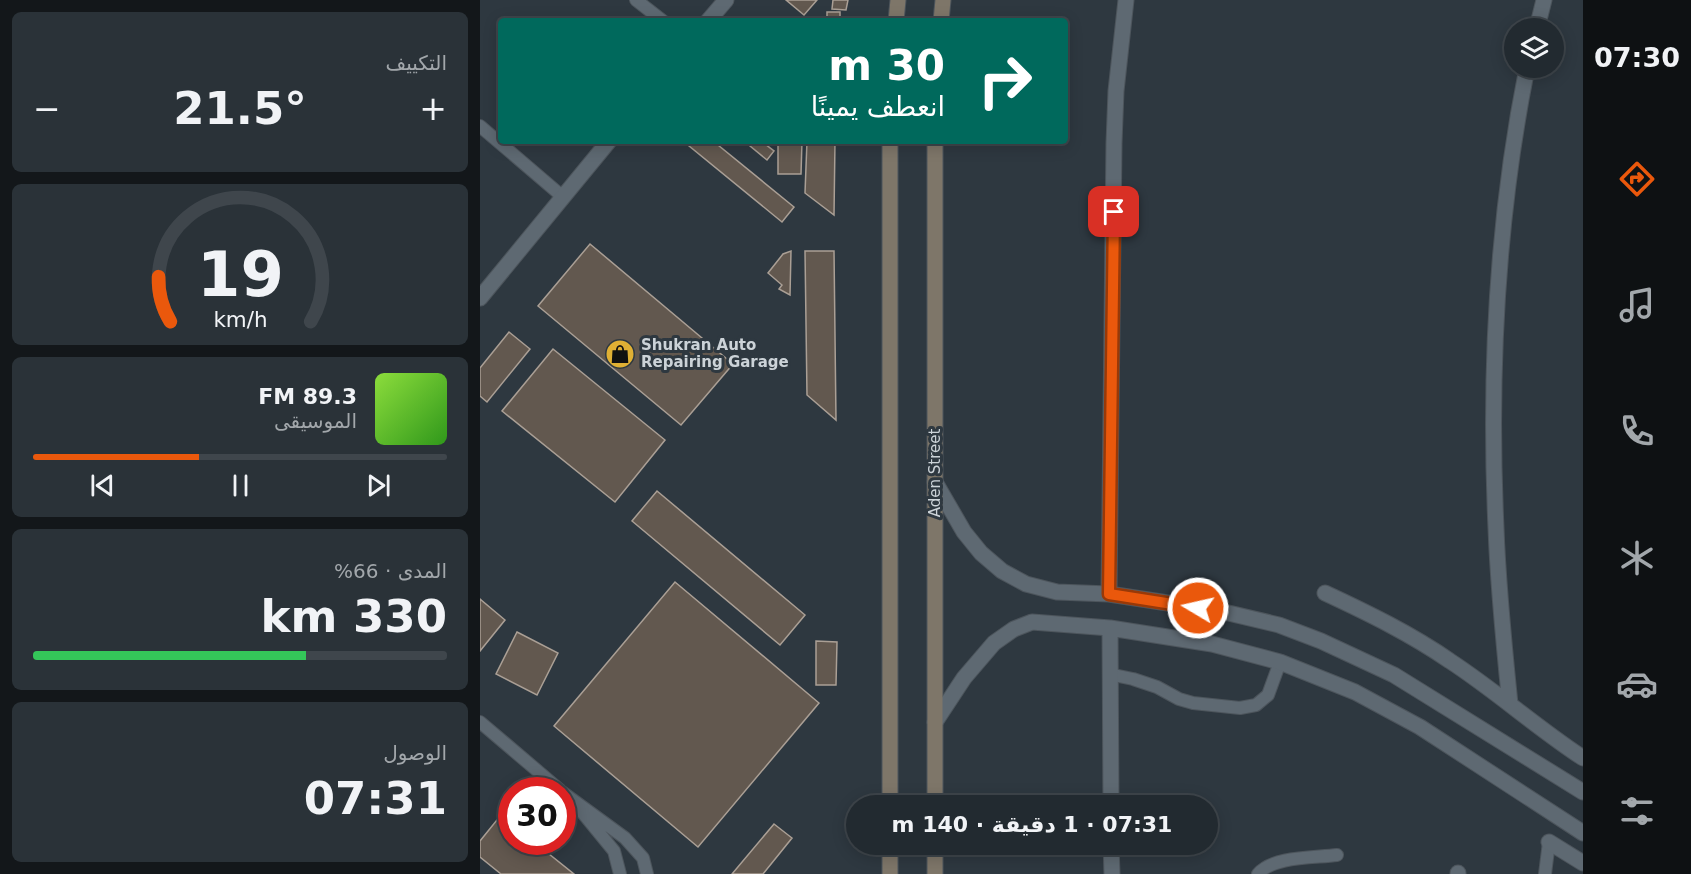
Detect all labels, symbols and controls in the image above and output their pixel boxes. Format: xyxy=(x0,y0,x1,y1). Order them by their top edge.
map controls xyxy=(1504,18,1564,78)
button: layers xyxy=(1504,18,1564,78)
text: 30 m xyxy=(828,41,945,90)
icon: right xyxy=(966,42,1044,120)
text: 07:30 xyxy=(1594,42,1680,73)
text: التكييف xyxy=(385,51,447,75)
text: 21.5° xyxy=(173,82,307,135)
text: − xyxy=(33,89,61,128)
text: + xyxy=(419,89,447,128)
text: انعطف يمينًا xyxy=(811,91,945,122)
icon: directions xyxy=(1616,158,1658,200)
pin xyxy=(1088,186,1139,237)
icon: arrive xyxy=(1097,195,1130,228)
text: 19 xyxy=(197,238,283,311)
icon: music xyxy=(1616,284,1658,326)
text: km/h xyxy=(213,307,267,332)
place label: Shukran Auto Repairing Garage xyxy=(641,336,789,371)
shop icon: Shukran Auto Repairing Garage xyxy=(604,338,636,370)
text: 89.3 FM xyxy=(258,384,357,409)
text: الموسيقى xyxy=(274,409,357,433)
icon: phone xyxy=(1616,410,1658,452)
street label: Aden Street xyxy=(926,429,944,517)
icon: previous xyxy=(86,469,119,502)
icon: pause xyxy=(224,469,257,502)
icon: next xyxy=(362,469,395,502)
icon: climate xyxy=(1616,537,1658,579)
text: المدى · 66% xyxy=(334,559,447,583)
position arrow xyxy=(1166,576,1230,640)
text: 330 km xyxy=(261,590,447,643)
icon: car xyxy=(1616,663,1658,705)
text: الوصول xyxy=(383,741,447,765)
text: 07:31 xyxy=(304,772,447,825)
speed limit sign: 30 xyxy=(498,777,576,855)
icon: filters xyxy=(1616,790,1658,832)
text: 07:31 · 1 دقيقة · 140 m xyxy=(892,812,1172,837)

